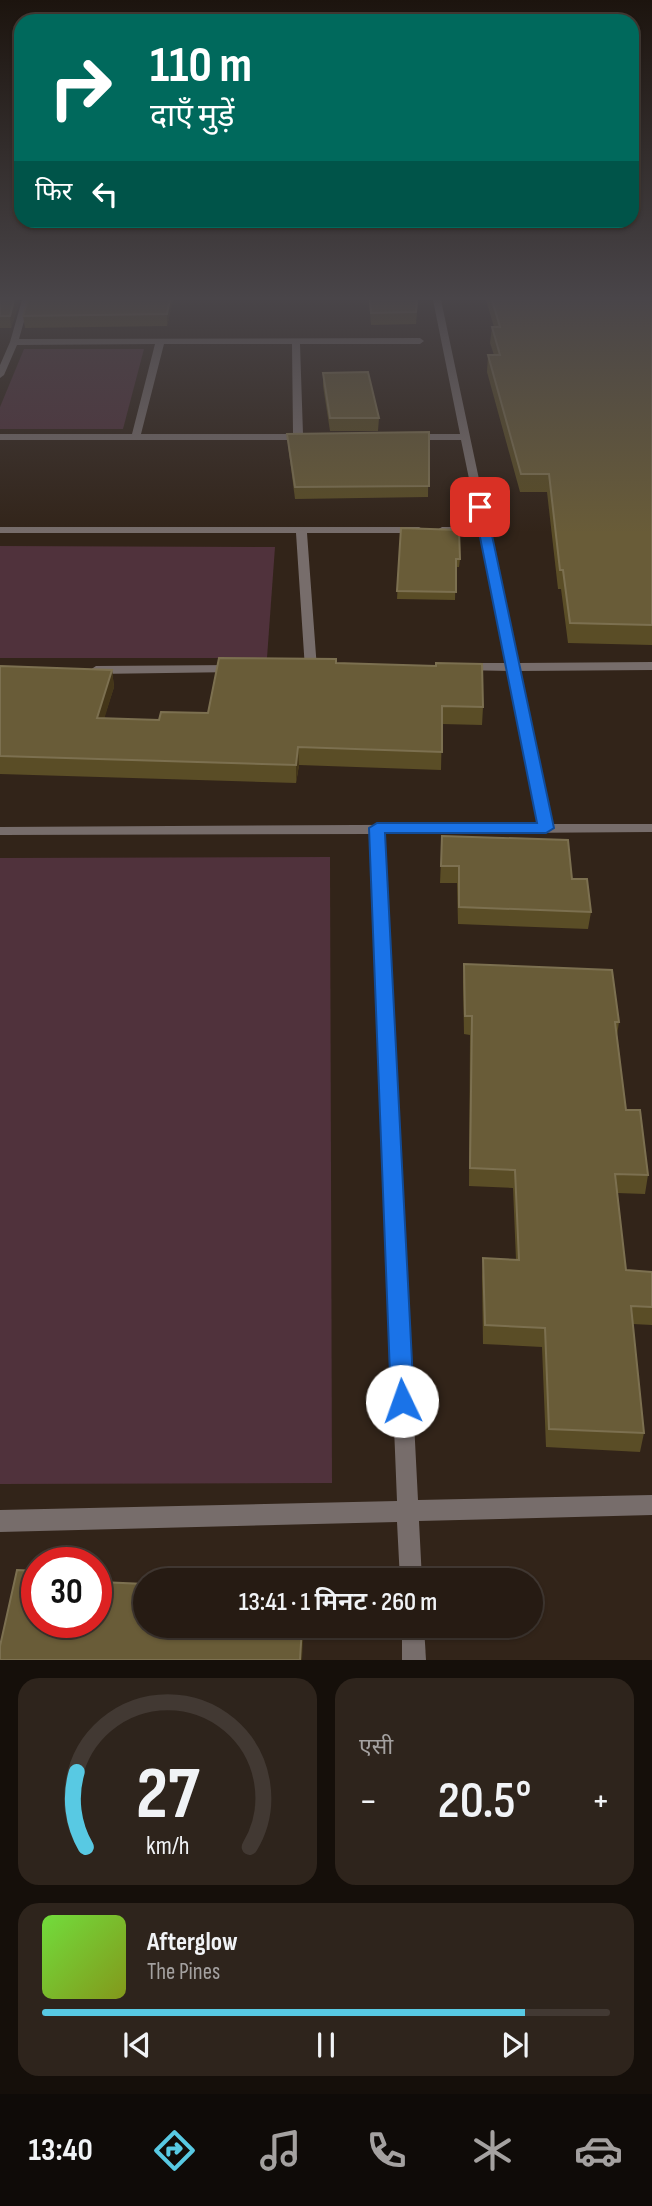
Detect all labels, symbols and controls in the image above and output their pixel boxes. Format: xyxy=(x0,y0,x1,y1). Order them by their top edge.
text: 110 m xyxy=(150,37,252,96)
icon: right xyxy=(35,42,126,133)
text: दाएँ मुड़ें xyxy=(150,97,234,136)
icon: left xyxy=(86,175,124,213)
text: फिर xyxy=(35,177,72,208)
pin xyxy=(450,477,510,537)
icon: arrive xyxy=(461,488,499,526)
position arrow xyxy=(365,1364,439,1438)
speed limit sign: 30 xyxy=(21,1547,112,1638)
text: 13:41 · 1 मिनट · 260 m xyxy=(239,1587,437,1618)
text: एसी xyxy=(359,1733,393,1761)
text: 27 xyxy=(136,1752,200,1840)
text: 20.5° xyxy=(438,1770,531,1833)
text: − xyxy=(359,1779,378,1824)
text: + xyxy=(591,1779,610,1824)
text: km/h xyxy=(146,1831,189,1862)
text: Afterglow xyxy=(147,1927,238,1958)
text: The Pines xyxy=(147,1958,220,1986)
icon: previous xyxy=(118,2026,156,2064)
icon: pause xyxy=(307,2026,345,2064)
icon: next xyxy=(496,2026,534,2064)
icon: directions xyxy=(150,2126,199,2175)
icon: music xyxy=(256,2126,305,2175)
icon: phone xyxy=(362,2126,411,2175)
icon: climate xyxy=(468,2126,517,2175)
icon: car xyxy=(574,2126,623,2175)
text: 13:40 xyxy=(29,2131,93,2170)

